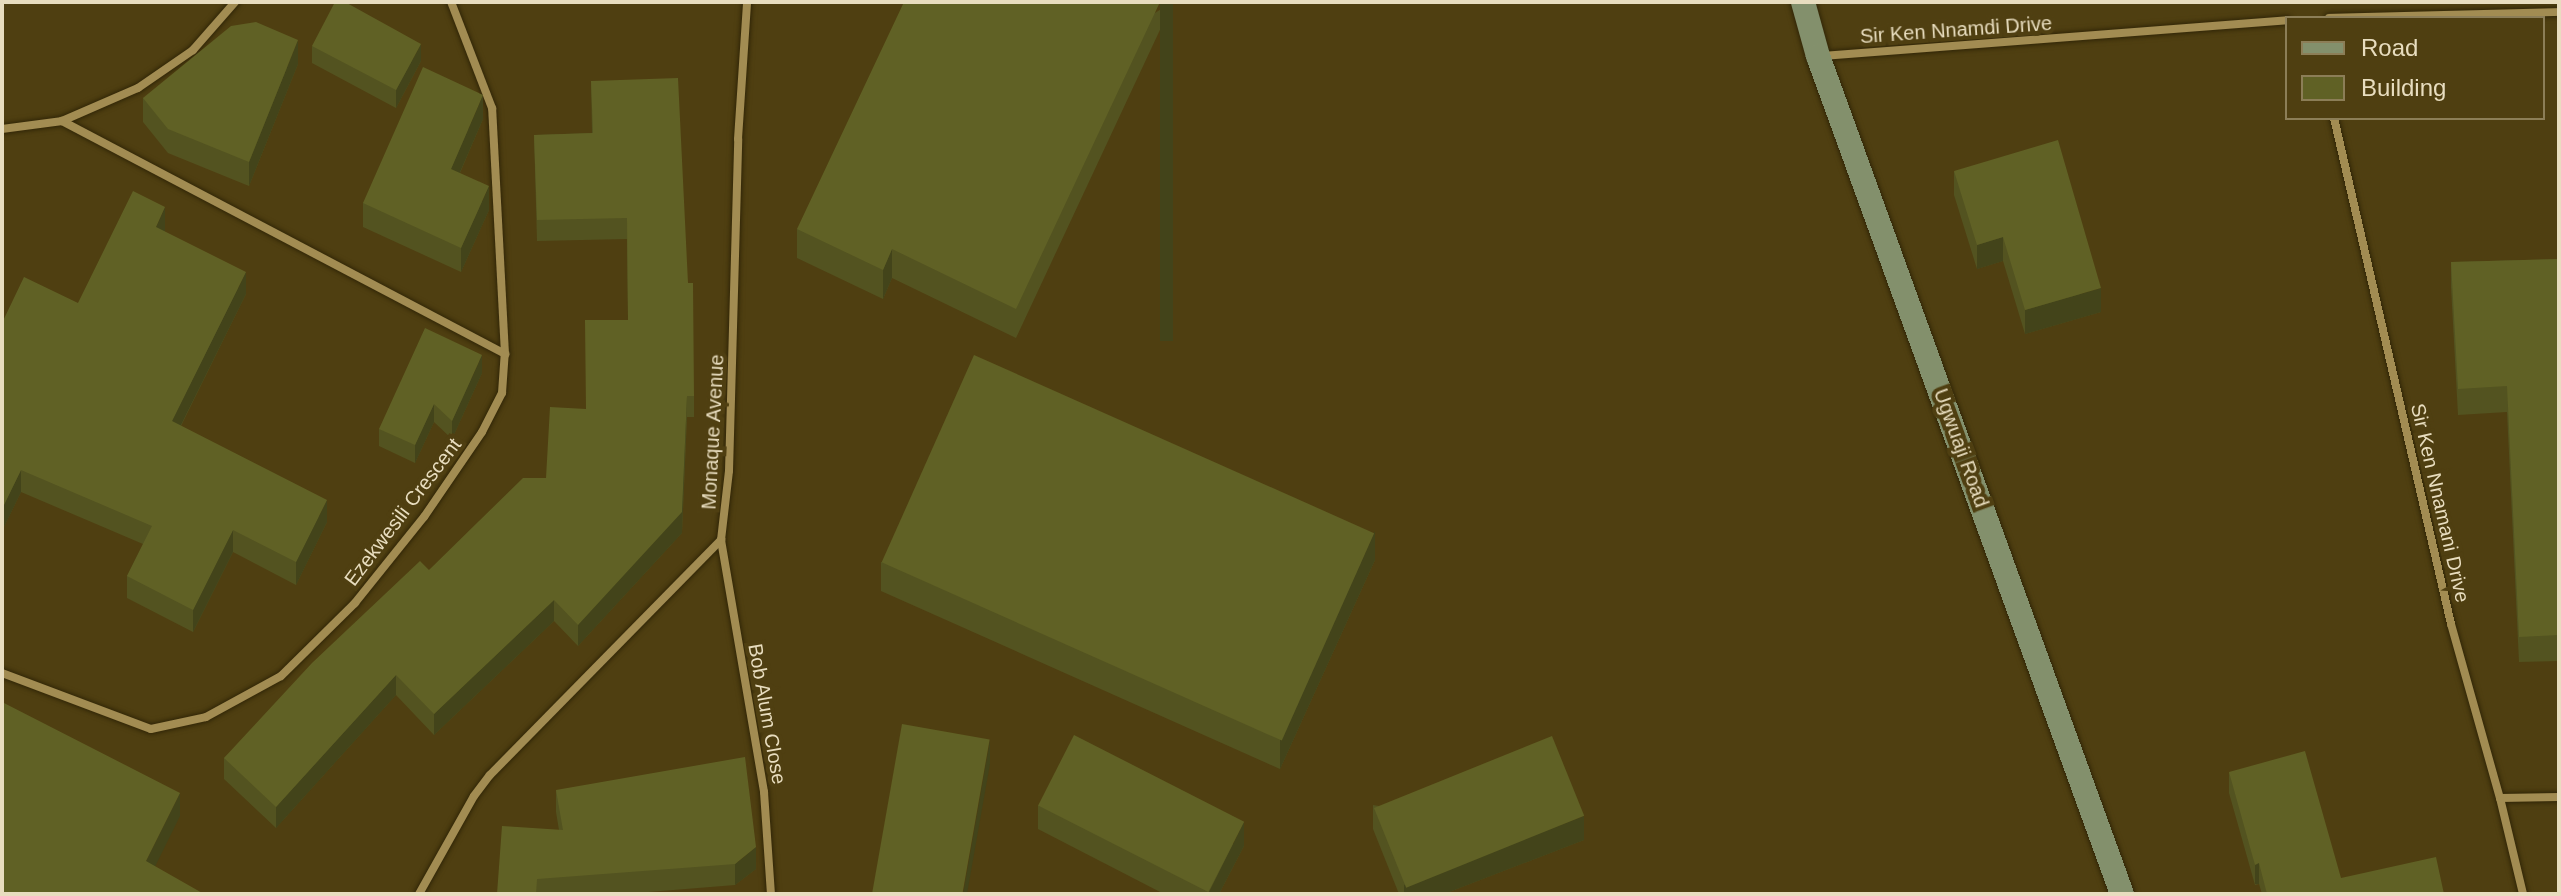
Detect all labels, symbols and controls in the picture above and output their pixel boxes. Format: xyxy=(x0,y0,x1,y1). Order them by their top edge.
street label: Sir Ken Nnamdi Drive xyxy=(1859,11,2053,49)
legend xyxy=(2285,16,2545,120)
text: Road xyxy=(2361,34,2418,61)
text: Building xyxy=(2361,74,2446,101)
street label: Monaque Avenue xyxy=(697,353,729,511)
street label: Ugwuaji Road xyxy=(1928,385,1994,511)
street label: Sir Ken Nnamani Drive xyxy=(2405,401,2475,605)
street label: Ezekwesili Crescent xyxy=(340,433,466,591)
street label: Bob Alum Close xyxy=(743,641,791,787)

